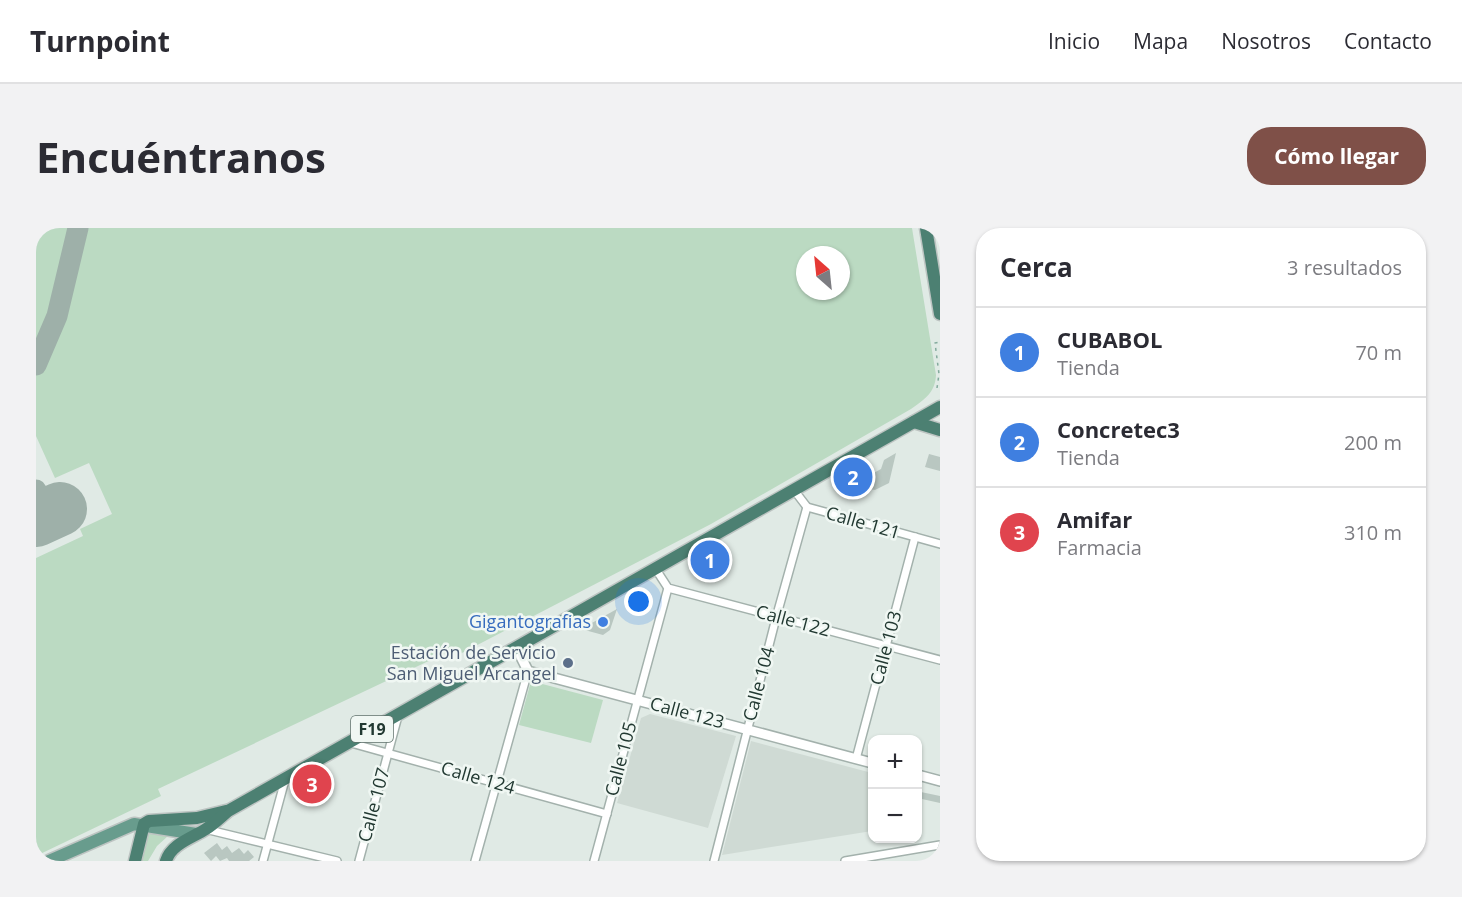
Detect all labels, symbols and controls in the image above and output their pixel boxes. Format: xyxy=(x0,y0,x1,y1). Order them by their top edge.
text: Turnpoint xyxy=(30,22,170,60)
text: Inicio xyxy=(1048,27,1100,55)
text: Mapa xyxy=(1133,27,1188,55)
text: Nosotros xyxy=(1221,27,1311,55)
text: Contacto xyxy=(1344,27,1432,55)
button: Cómo llegar xyxy=(1247,127,1426,185)
text: Encuéntranos xyxy=(36,128,326,185)
north arrow xyxy=(796,246,850,300)
text: Cerca xyxy=(1000,249,1073,285)
text: 3 resultados xyxy=(1287,254,1402,281)
text: CUBABOL xyxy=(1057,324,1162,354)
text: 1 xyxy=(1014,339,1025,366)
text: 70 m xyxy=(1355,339,1402,366)
text: Tienda xyxy=(1057,354,1120,381)
text: Concretec3 xyxy=(1057,414,1180,444)
text: 2 xyxy=(1014,429,1025,456)
text: 200 m xyxy=(1344,429,1402,456)
text: Tienda xyxy=(1057,444,1120,471)
pin: 2 xyxy=(834,454,872,500)
street label: Calle 121 xyxy=(823,500,903,544)
text: Amifar xyxy=(1057,504,1132,534)
text: 3 xyxy=(1014,519,1025,546)
text: 310 m xyxy=(1344,519,1402,546)
text: Farmacia xyxy=(1057,534,1142,561)
pin: 1 xyxy=(690,538,730,582)
your location xyxy=(624,587,653,616)
street label: Calle 122 xyxy=(753,599,833,641)
street label: Calle 103 xyxy=(864,608,906,688)
place label: Gigantografias xyxy=(469,609,591,633)
marker: Gigantografias xyxy=(596,615,610,629)
place label: Estación de Servicio San Miguel Arcangel xyxy=(387,640,556,685)
street label: Calle 104 xyxy=(737,644,779,724)
marker: Estación de Servicio San Miguel Arcangel xyxy=(561,656,575,670)
street label: Calle 123 xyxy=(647,691,727,733)
road number: F19 xyxy=(351,716,393,742)
street label: Calle 105 xyxy=(599,719,641,799)
map controls xyxy=(868,735,922,843)
button: + xyxy=(868,735,922,789)
street label: Calle 124 xyxy=(438,755,518,799)
pin: 3 xyxy=(292,762,332,806)
street label: Calle 107 xyxy=(352,765,394,845)
button: − xyxy=(868,789,922,843)

